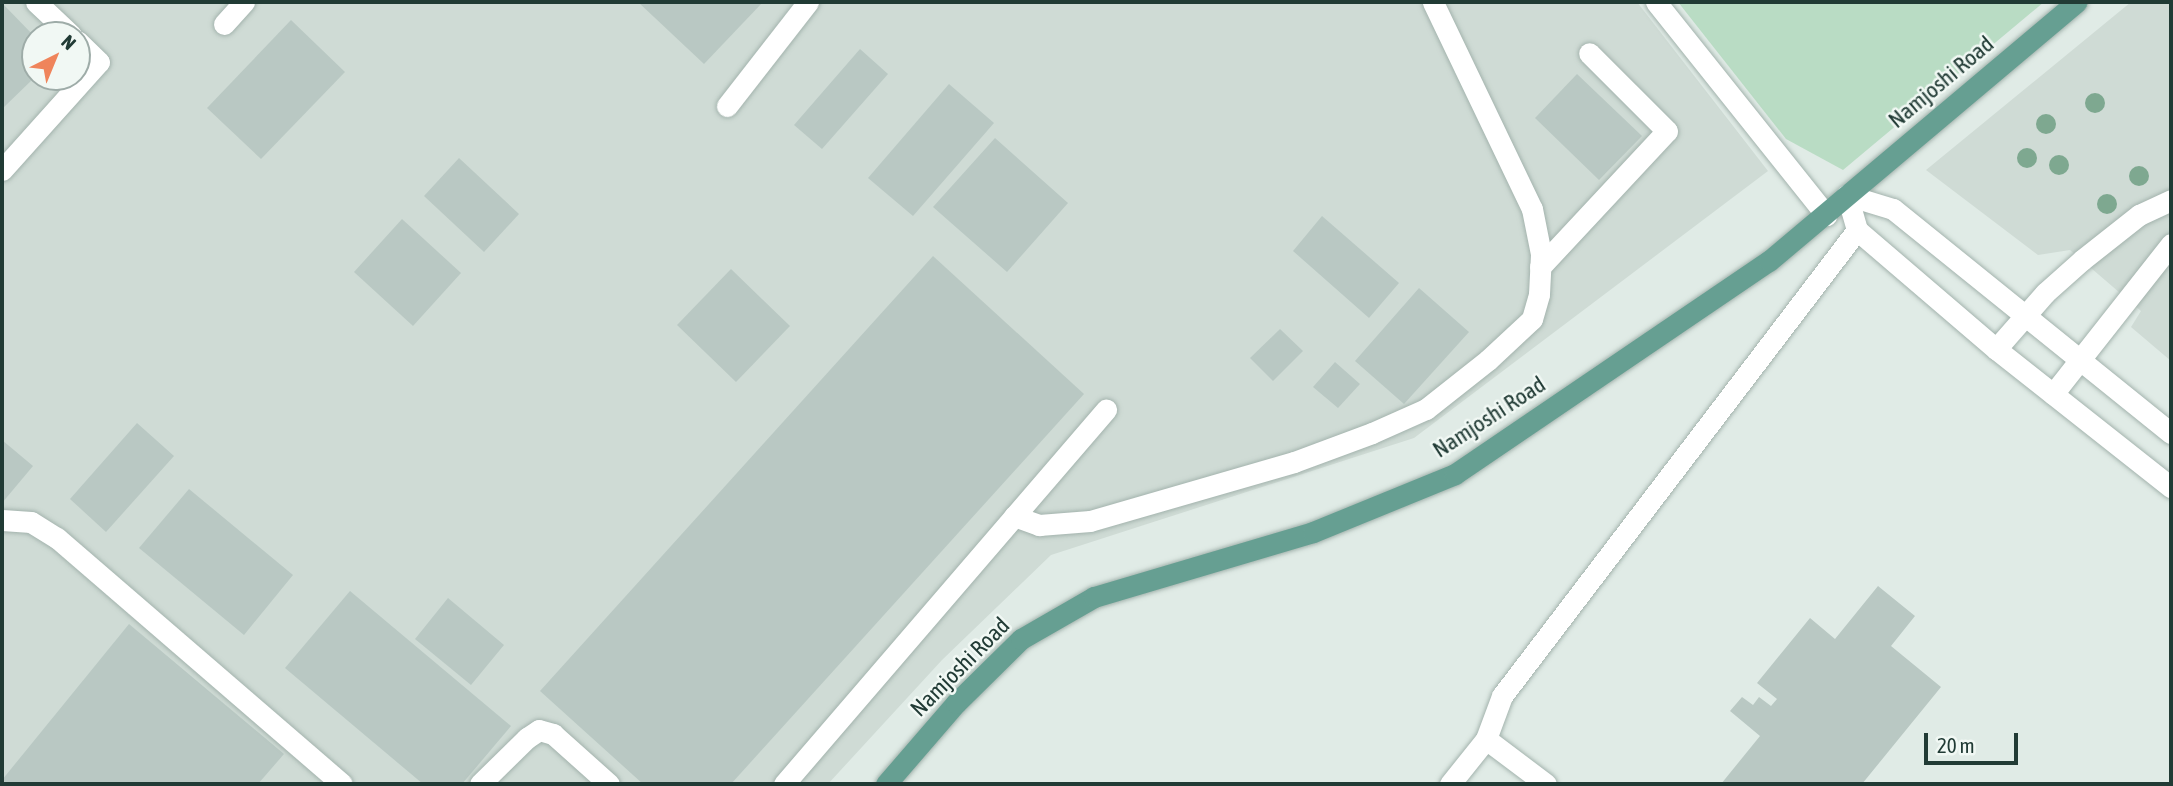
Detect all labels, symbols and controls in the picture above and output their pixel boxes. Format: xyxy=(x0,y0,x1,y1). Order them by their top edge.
north arrow xyxy=(21,21,91,91)
text: N xyxy=(57,30,81,54)
street label: Namjoshi Road xyxy=(1883,30,1999,134)
street label: Namjoshi Road xyxy=(1428,370,1550,464)
street label: Namjoshi Road xyxy=(905,612,1015,722)
scale bar xyxy=(1928,720,2022,764)
text: 20 m xyxy=(1937,733,1975,757)

